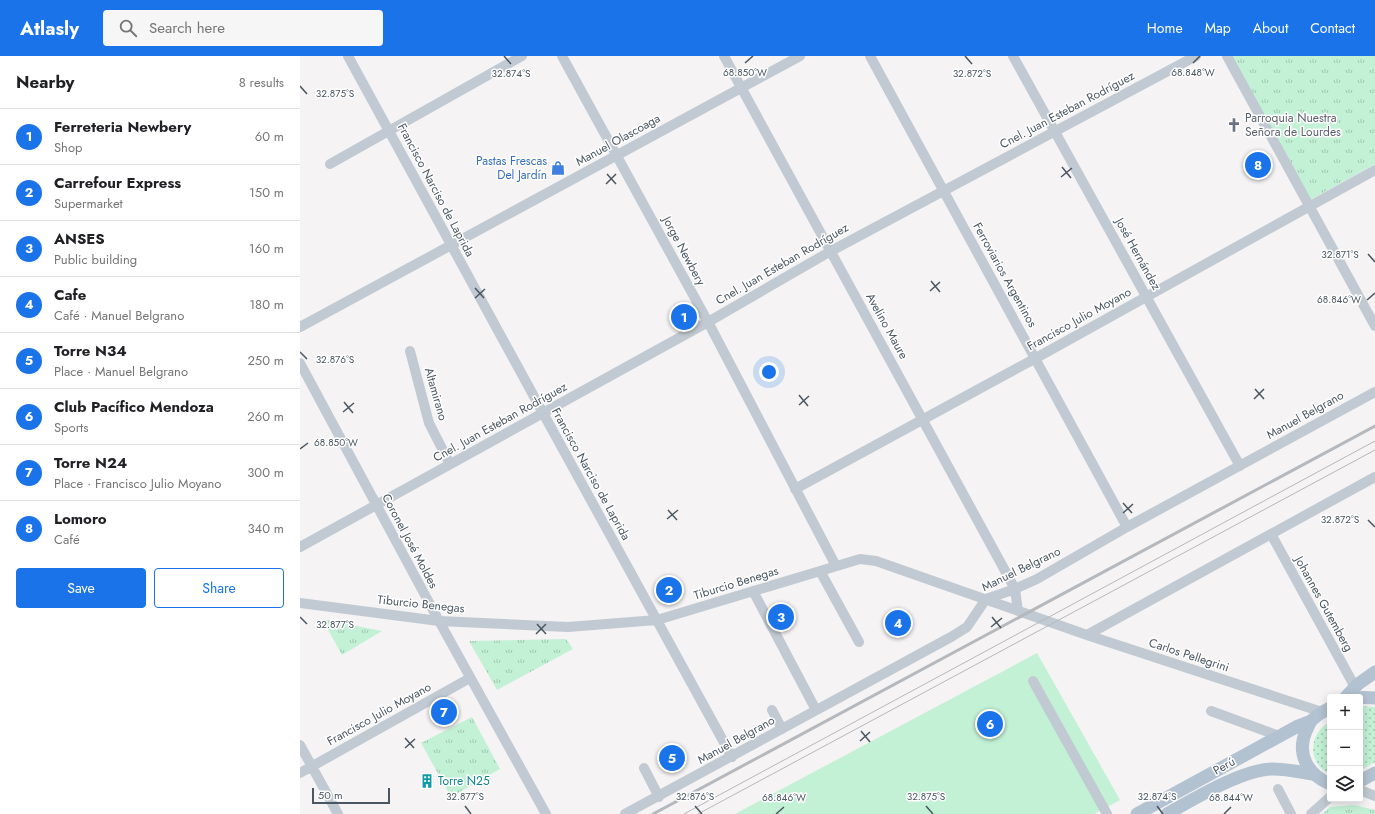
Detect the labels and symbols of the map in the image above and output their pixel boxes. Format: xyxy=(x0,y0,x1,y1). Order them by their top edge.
text: 68.850°W xyxy=(723,65,767,80)
text: 68.848°W xyxy=(1171,65,1215,80)
text: 32.874°S xyxy=(492,66,531,81)
text: 32.872°S xyxy=(953,66,992,81)
street label: Cnel. Juan Esteban Rodríguez xyxy=(996,66,1138,153)
text: 32.875°S xyxy=(316,86,355,101)
street label: Manuel Olascoaga xyxy=(572,109,664,171)
place label: Parroquia Nuestra Señora de Lourdes xyxy=(1245,109,1341,141)
church icon: Parroquia Nuestra Señora de Lourdes xyxy=(1226,117,1242,133)
street label: Francisco Narciso de Laprida xyxy=(393,120,479,260)
pin: 8 xyxy=(1245,150,1271,180)
place label: Pastas Frescas Del Jardín xyxy=(476,152,547,184)
shop icon: Pastas Frescas Del Jardín xyxy=(550,160,566,176)
street label: Jorge Newbery xyxy=(657,211,710,290)
street label: José Hernández xyxy=(1110,213,1165,294)
street label: Cnel. Juan Esteban Rodríguez xyxy=(712,218,852,309)
street label: Ferroviarios Argentinos xyxy=(969,219,1041,331)
text: 32.871°S xyxy=(1321,247,1359,262)
street label: Francisco Julio Moyano xyxy=(1024,283,1135,355)
street label: Avelino Maure xyxy=(861,290,913,362)
text: 68.846°W xyxy=(1317,292,1361,307)
pin: 1 xyxy=(671,302,697,332)
text: 32.876°S xyxy=(316,352,355,367)
your location xyxy=(759,362,779,382)
street label: Altamirano xyxy=(420,365,452,423)
street label: Cnel. Juan Esteban Rodríguez xyxy=(430,377,571,466)
street label: Manuel Belgrano xyxy=(1263,386,1347,444)
street label: Francisco Narciso de Laprida xyxy=(547,405,635,544)
text: 68.850°W xyxy=(314,435,358,450)
street label: Coronel José Moldes xyxy=(377,490,443,592)
text: 32.872°S xyxy=(1321,512,1360,527)
street label: Manuel Belgrano xyxy=(978,542,1064,596)
street label: Johannes Gutemberg xyxy=(1289,551,1358,655)
street label: Tiburcio Benegas xyxy=(691,562,781,604)
pin: 2 xyxy=(656,575,682,605)
street label: Tiburcio Benegas xyxy=(377,590,466,618)
pin: 3 xyxy=(768,602,794,632)
pin: 4 xyxy=(885,608,911,638)
text: 32.877°S xyxy=(316,617,355,632)
street label: Carlos Pellegrini xyxy=(1147,634,1231,676)
street label: Francisco Julio Moyano xyxy=(324,678,435,750)
pin: 7 xyxy=(431,697,457,727)
pin: 6 xyxy=(977,709,1003,739)
street label: Manuel Belgrano xyxy=(694,711,778,769)
pin: 5 xyxy=(659,743,685,773)
street label: Perú xyxy=(1210,753,1238,779)
place label: Torre N25 xyxy=(438,772,490,790)
building icon: Torre N25 xyxy=(419,773,435,789)
scale bar xyxy=(312,786,390,805)
text: 32.877°S xyxy=(446,789,485,804)
text: 32.876°S xyxy=(676,789,715,804)
text: 32.875°S xyxy=(907,789,946,804)
text: 32.874°S xyxy=(1138,789,1177,804)
text: 68.846°W xyxy=(762,790,806,805)
text: 68.844°W xyxy=(1209,790,1253,805)

